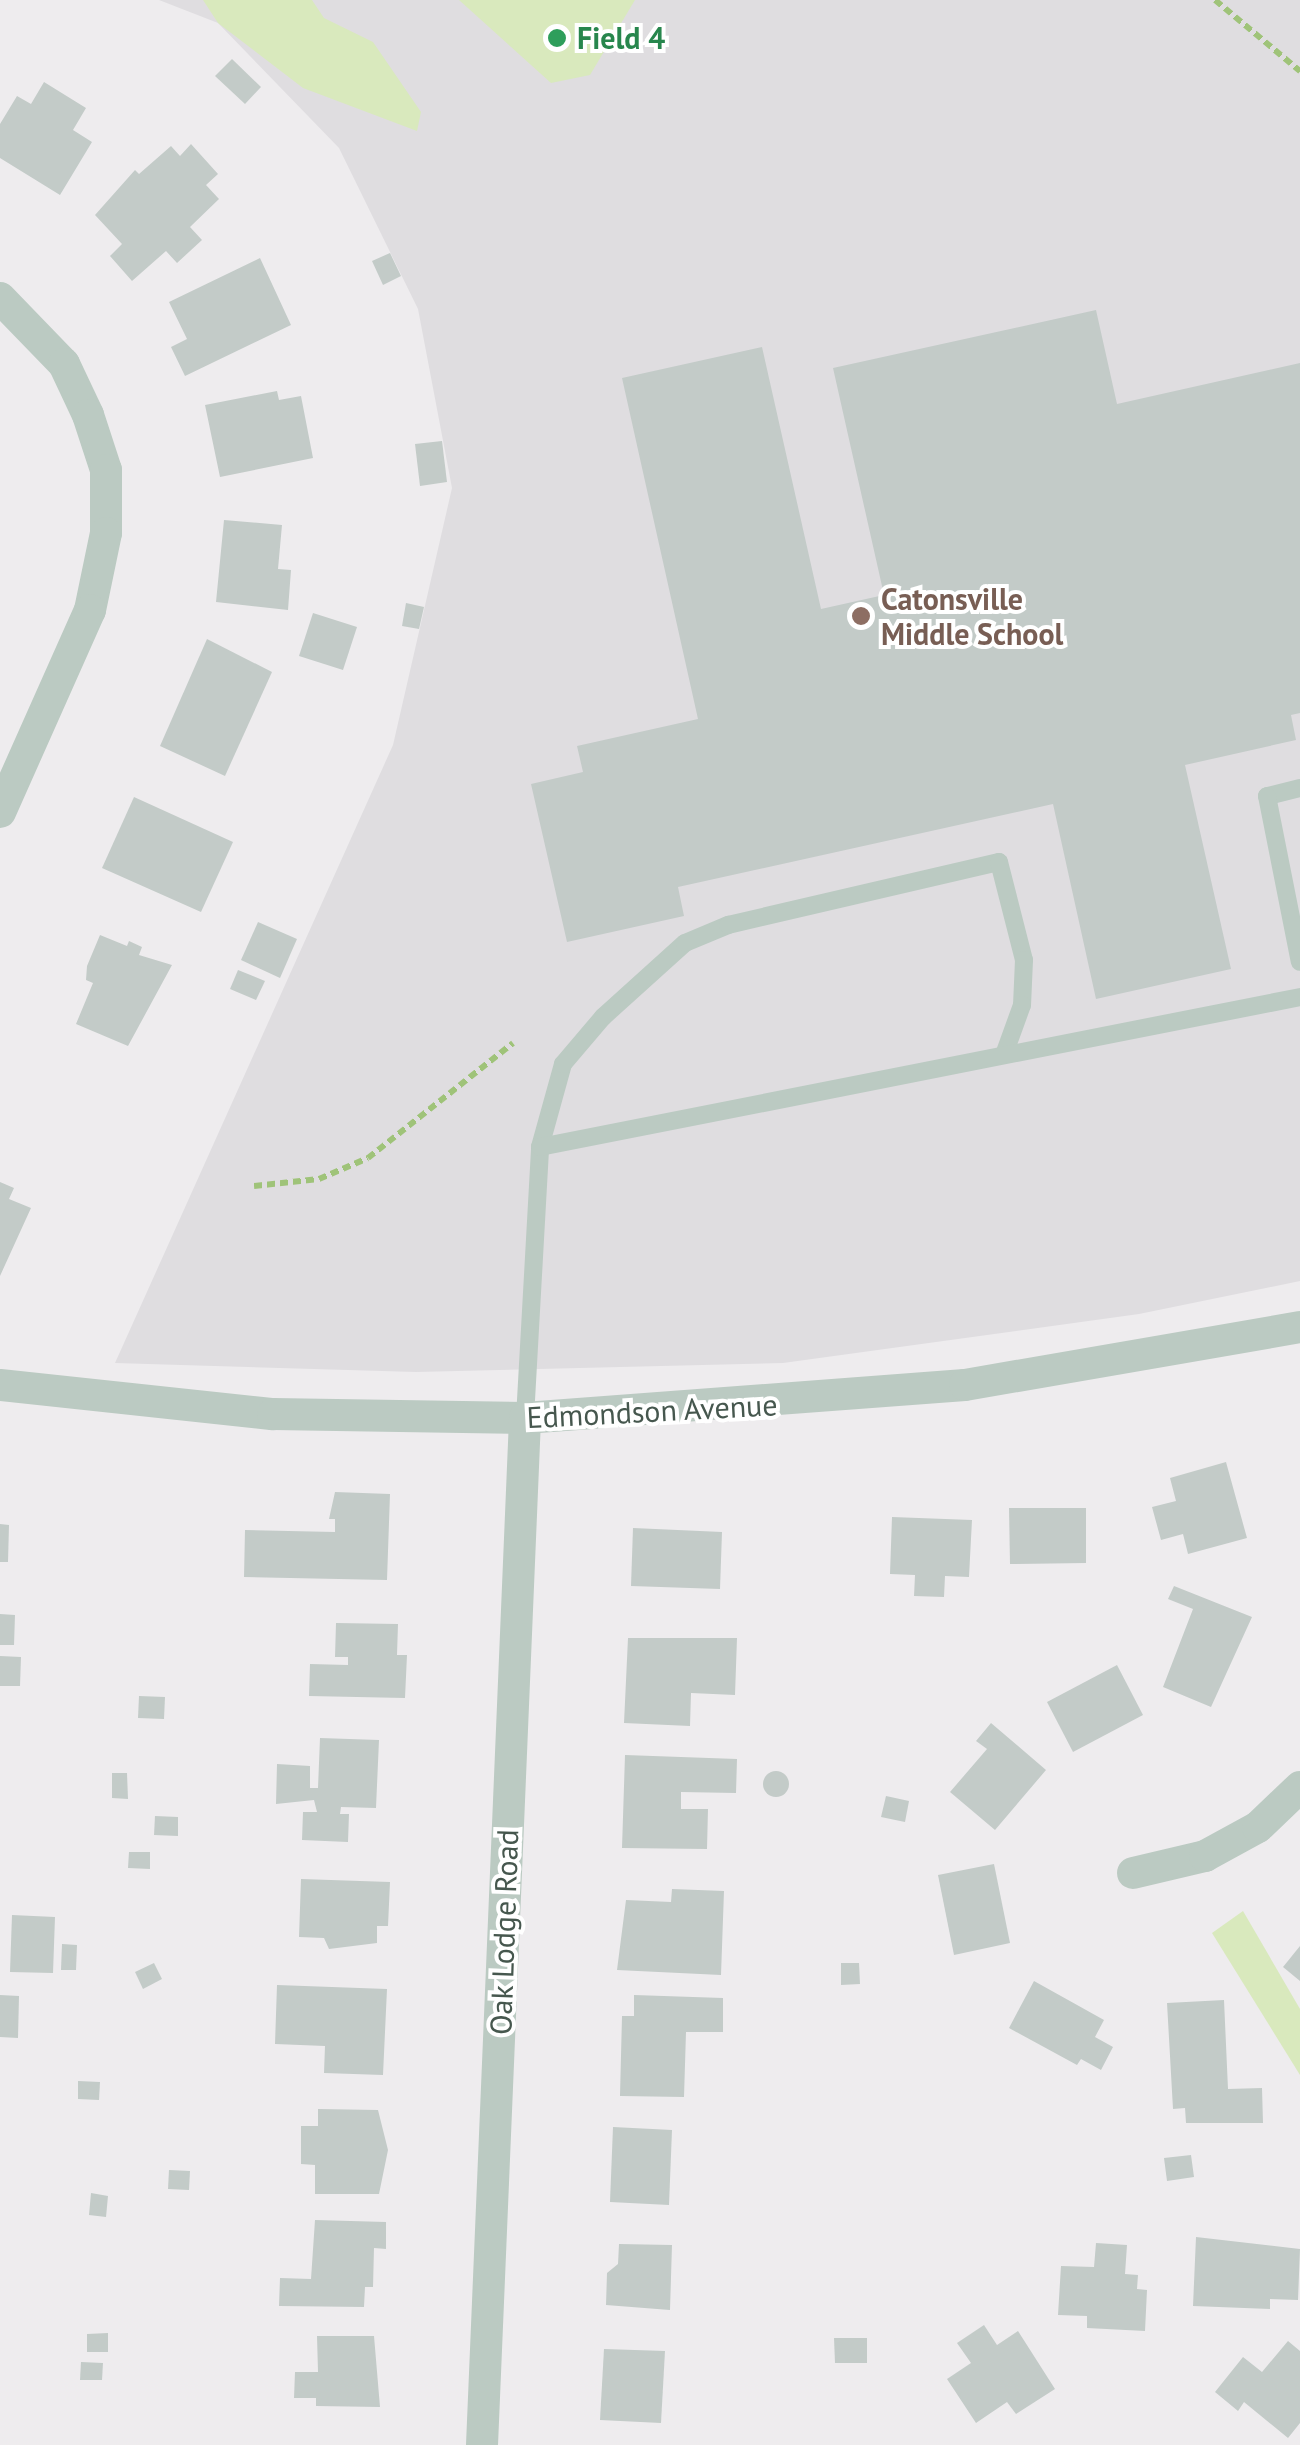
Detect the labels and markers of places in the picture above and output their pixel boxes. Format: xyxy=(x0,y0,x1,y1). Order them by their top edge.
place label: Field 4 xyxy=(577,20,665,56)
marker: Field 4 xyxy=(546,27,568,49)
place label: Catonsville Middle School xyxy=(881,581,1063,652)
marker: Catonsville Middle School xyxy=(850,605,872,627)

